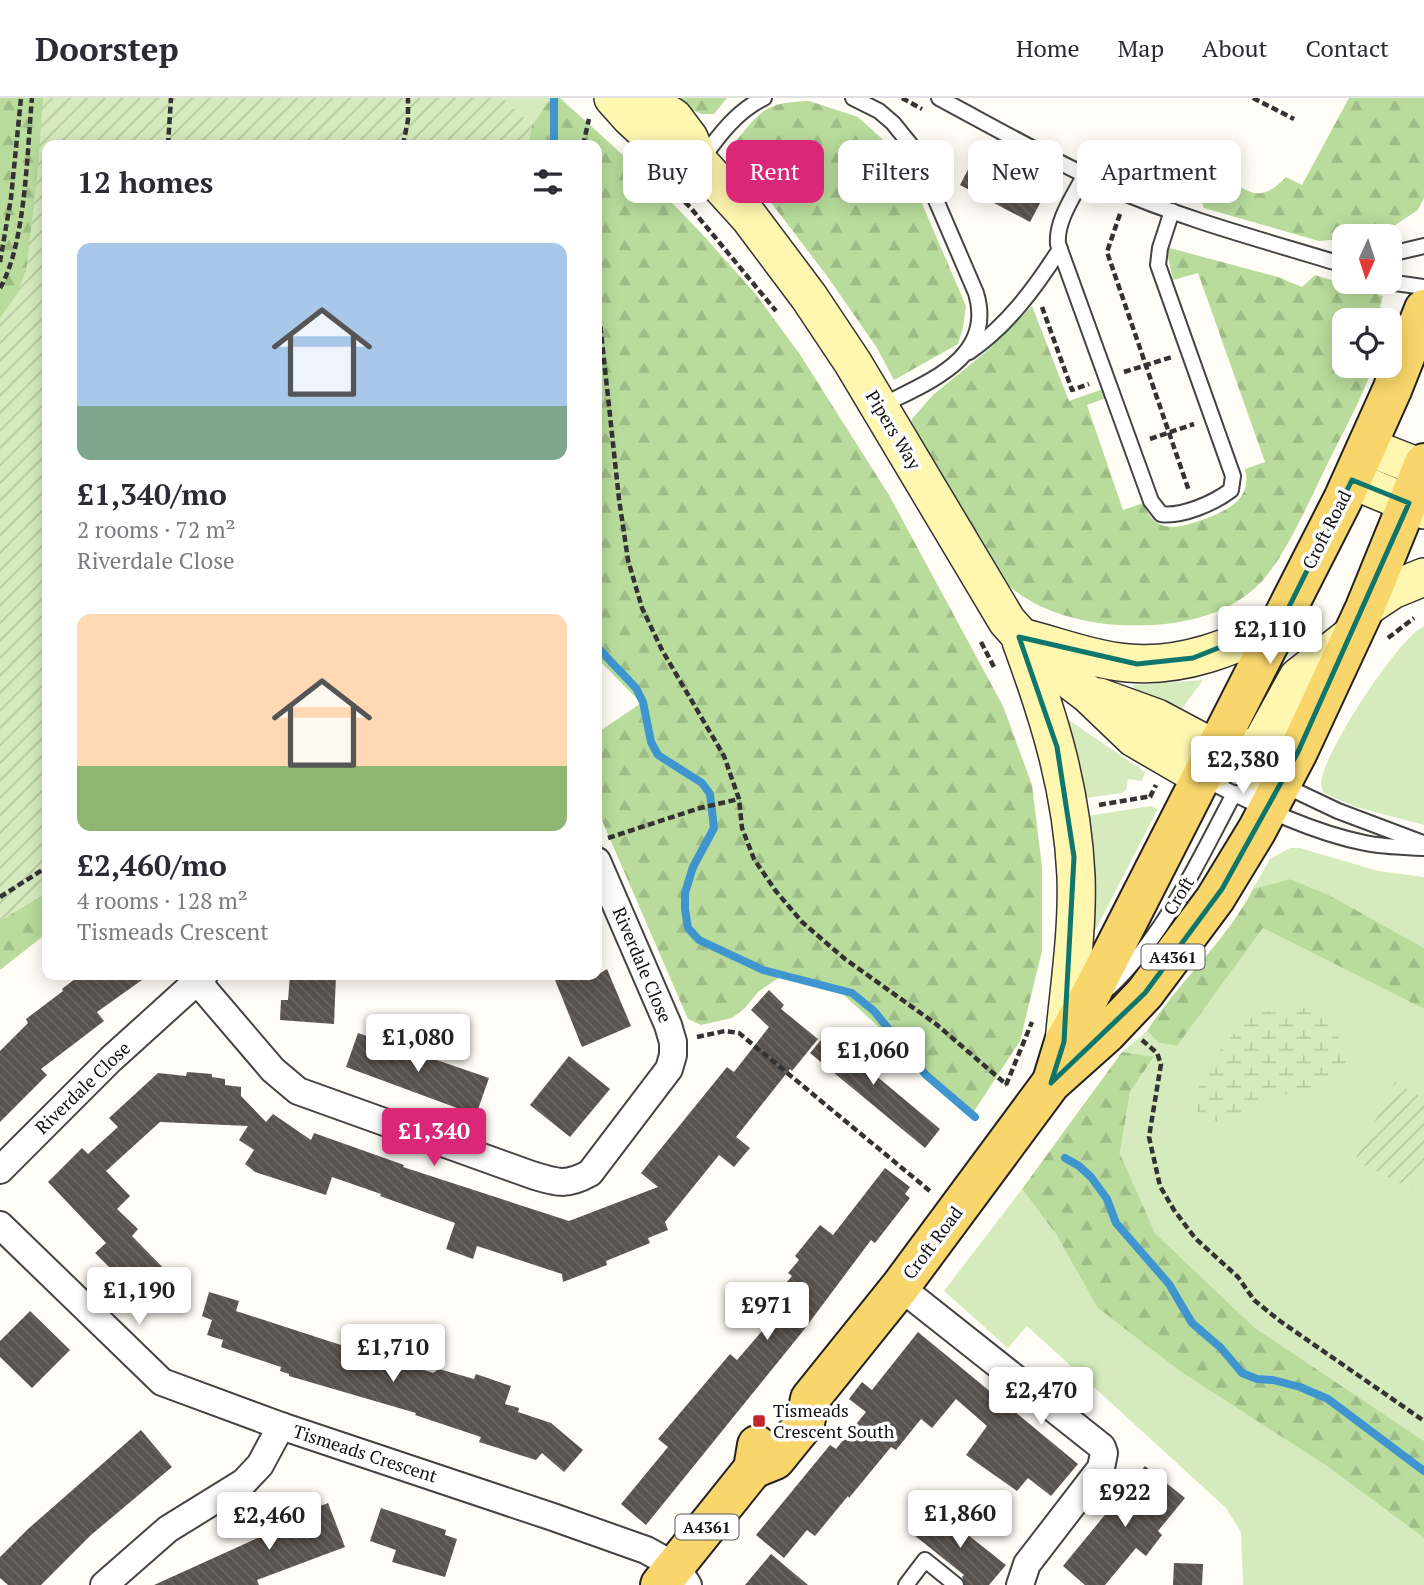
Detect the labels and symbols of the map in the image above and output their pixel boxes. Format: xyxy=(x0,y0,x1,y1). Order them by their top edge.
north arrow xyxy=(1332,224,1402,294)
street label: Pipers Way xyxy=(861,385,927,474)
street label: Croft Road xyxy=(1296,486,1356,573)
pin: £2,110 xyxy=(1213,606,1327,666)
pin: £2,380 xyxy=(1186,736,1300,796)
street label: Croft xyxy=(1157,871,1199,919)
street label: Riverdale Close xyxy=(608,903,678,1026)
road number: A4361 xyxy=(1142,944,1204,970)
pin: £1,080 xyxy=(361,1014,475,1074)
pin: £1,060 xyxy=(816,1028,930,1087)
street label: Riverdale Close xyxy=(30,1036,135,1139)
pin: £1,340 xyxy=(377,1108,491,1168)
street label: Croft Road xyxy=(897,1201,968,1284)
pin: £1,190 xyxy=(82,1268,196,1327)
pin: £971 xyxy=(726,1282,808,1342)
pin: £1,710 xyxy=(336,1324,450,1384)
pin: £2,470 xyxy=(984,1368,1098,1427)
place label: Tismeads Crescent South xyxy=(773,1398,895,1443)
marker: Tismeads Crescent South xyxy=(751,1413,767,1429)
street label: Tismeads Crescent xyxy=(290,1418,441,1488)
pin: £922 xyxy=(1084,1470,1166,1529)
pin: £1,860 xyxy=(903,1490,1017,1550)
pin: £2,460 xyxy=(212,1492,326,1552)
road number: A4361 xyxy=(676,1514,738,1540)

